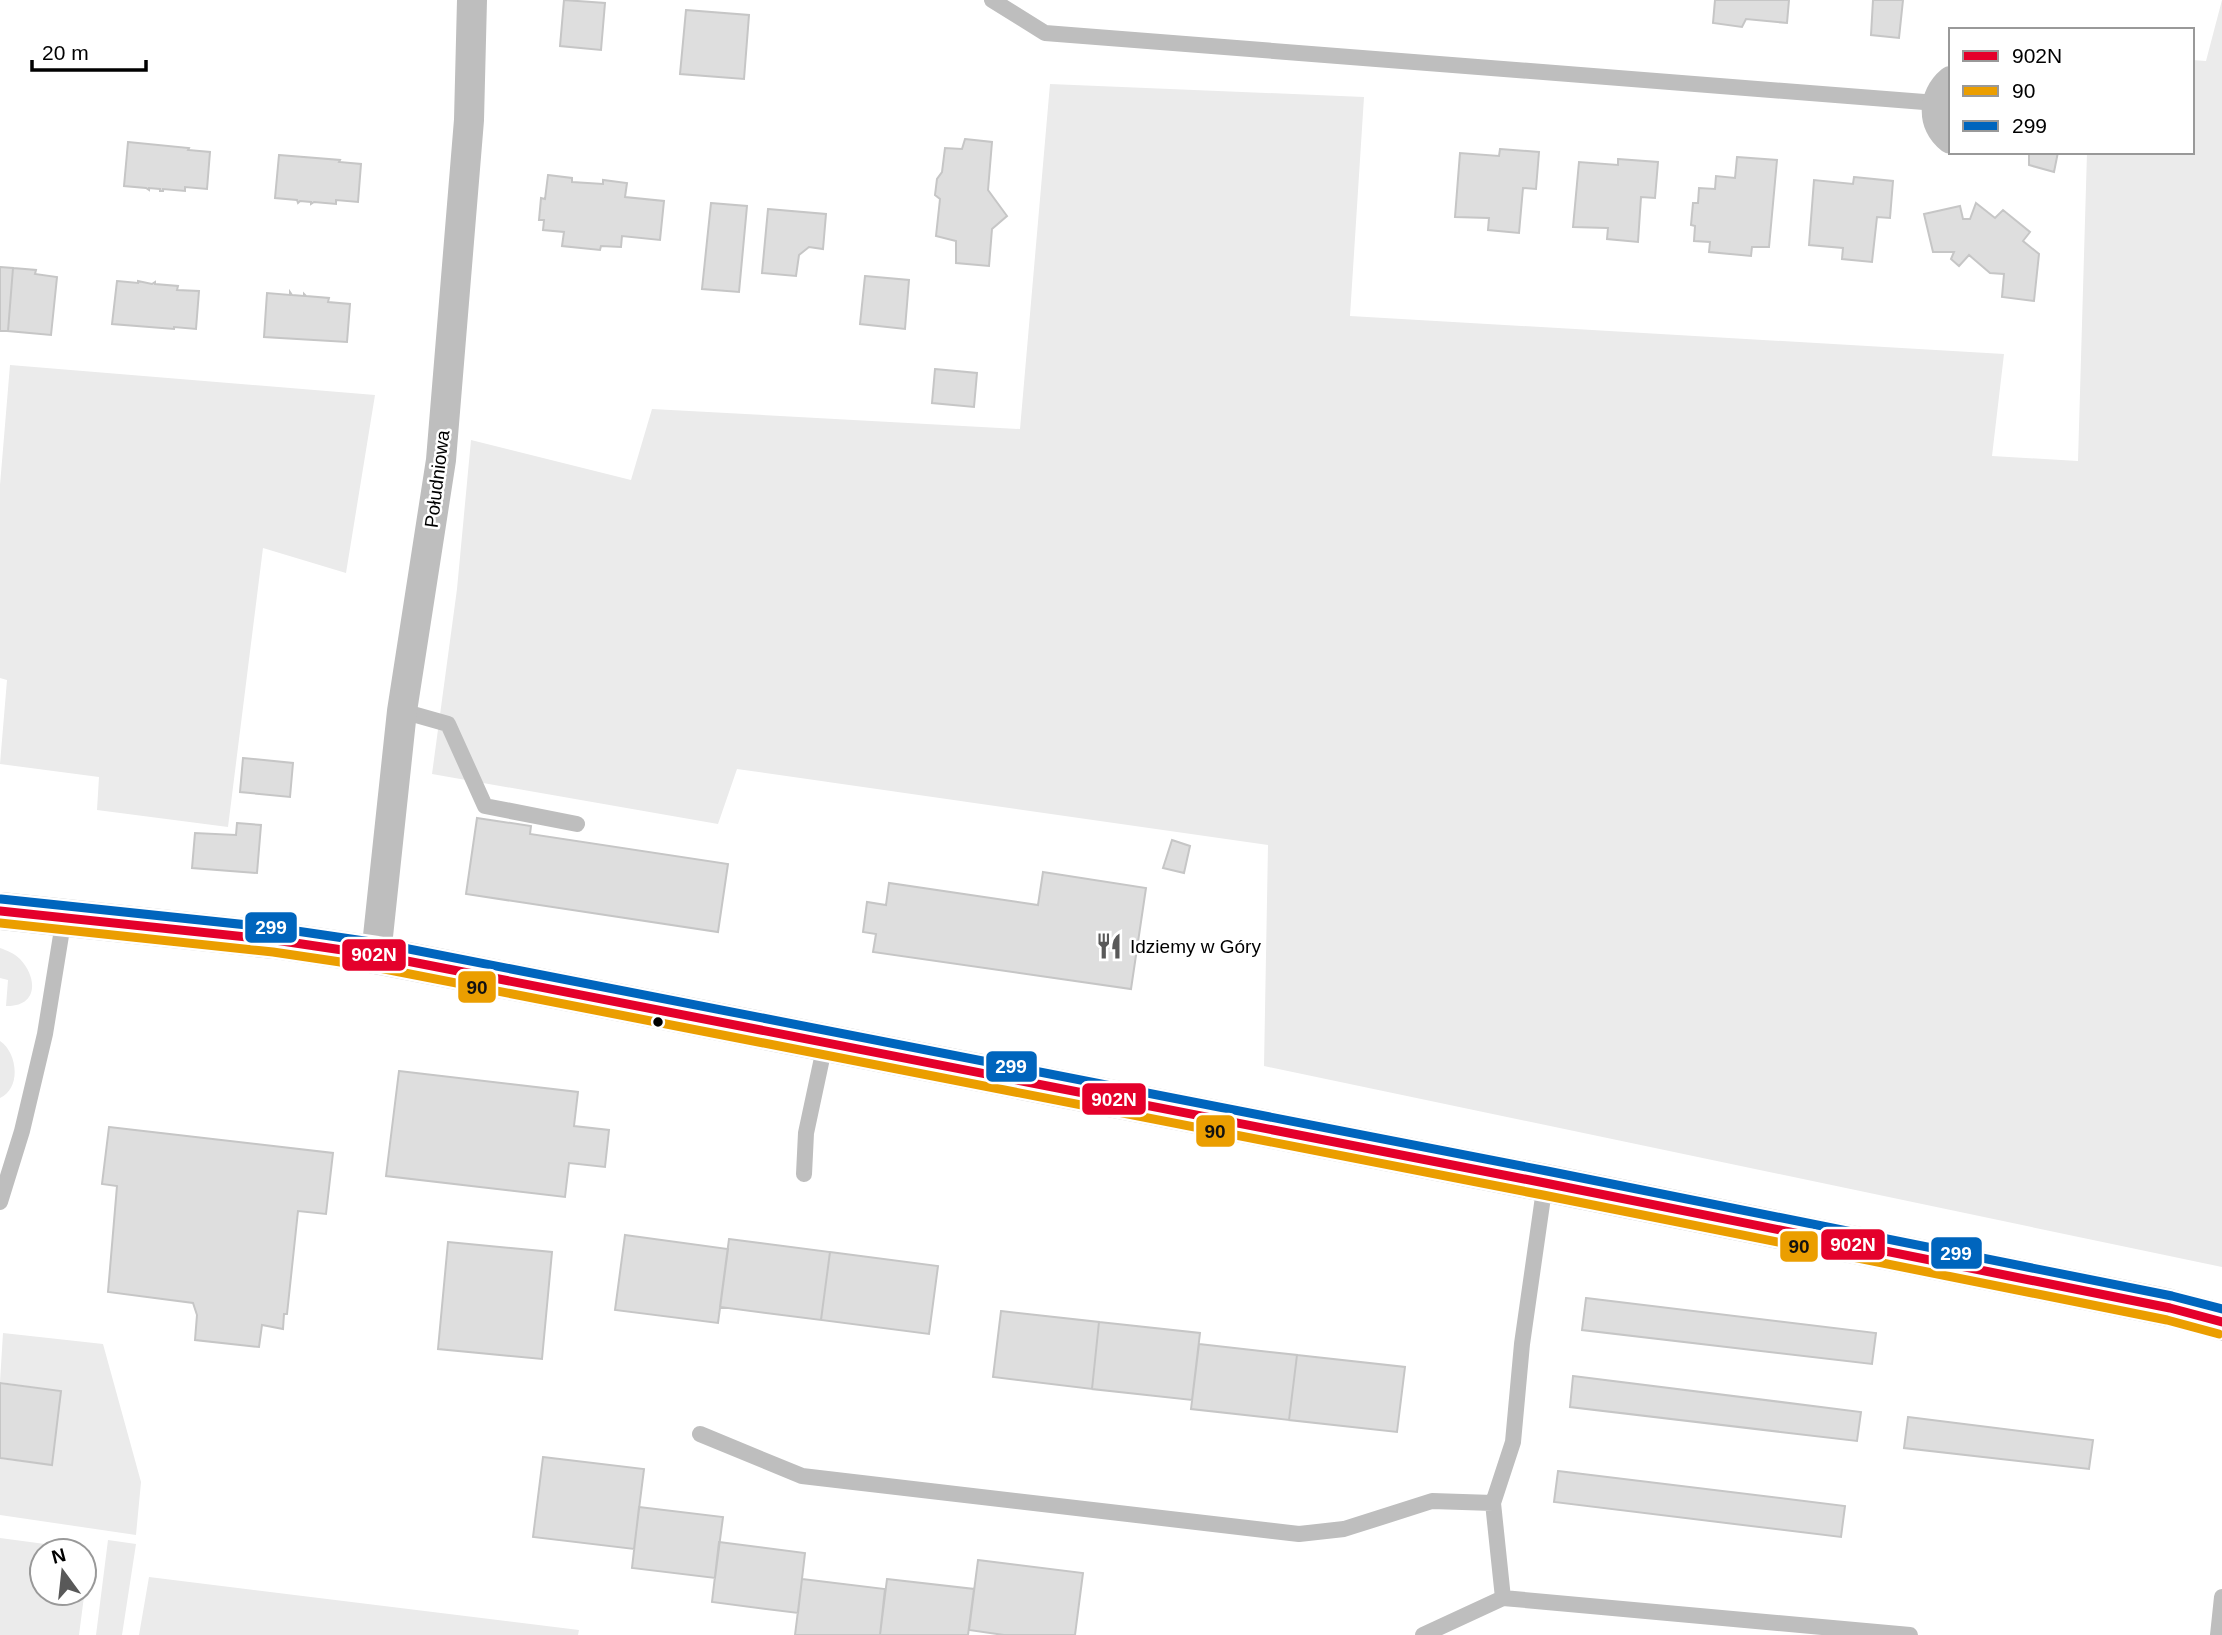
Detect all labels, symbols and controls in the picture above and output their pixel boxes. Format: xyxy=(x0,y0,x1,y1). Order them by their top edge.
scale bar xyxy=(32,28,145,72)
legend xyxy=(1949,28,2194,154)
text: 20 m xyxy=(42,41,89,64)
text: 902N xyxy=(2012,44,2062,67)
text: 90 xyxy=(2012,79,2035,102)
text: 299 xyxy=(2012,114,2047,137)
street label: Południowa xyxy=(421,429,453,529)
line badge: 299 xyxy=(244,911,298,944)
text: 299 xyxy=(255,917,287,938)
restaurant icon: Idziemy w Góry xyxy=(1094,931,1124,961)
place label: Idziemy w Góry xyxy=(1130,936,1261,957)
line badge: 902N xyxy=(341,938,407,972)
text: 902N xyxy=(351,944,397,965)
line badge: 90 xyxy=(457,970,497,1004)
text: 90 xyxy=(466,977,488,998)
unlabelled marker xyxy=(651,1015,665,1029)
line badge: 299 xyxy=(985,1050,1038,1083)
text: 299 xyxy=(995,1056,1027,1077)
line badge: 902N xyxy=(1081,1082,1147,1116)
text: 902N xyxy=(1091,1089,1137,1110)
line badge: 90 xyxy=(1195,1114,1236,1148)
text: 90 xyxy=(1204,1121,1226,1142)
line badge: 902N xyxy=(1820,1228,1886,1261)
line badge: 90 xyxy=(1779,1230,1819,1263)
text: 902N xyxy=(1830,1234,1876,1255)
text: 90 xyxy=(1788,1236,1810,1257)
line badge: 299 xyxy=(1930,1236,1983,1270)
text: 299 xyxy=(1940,1243,1972,1264)
north arrow xyxy=(28,1537,98,1607)
text: N xyxy=(49,1544,68,1568)

